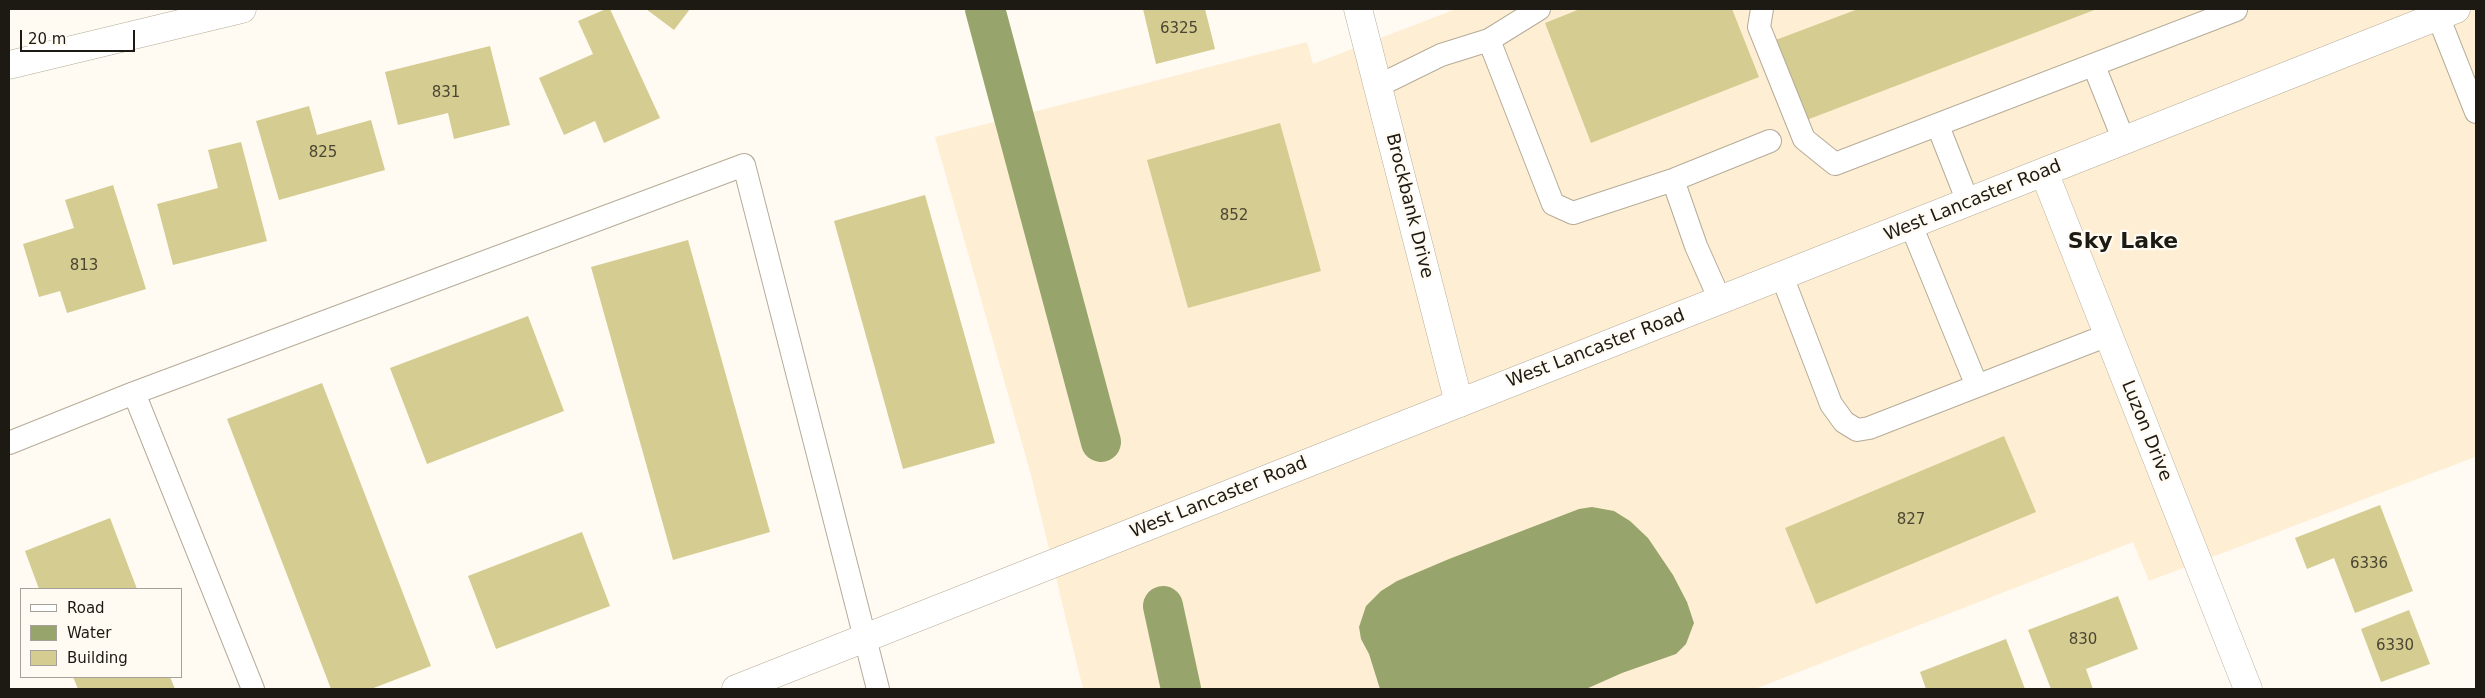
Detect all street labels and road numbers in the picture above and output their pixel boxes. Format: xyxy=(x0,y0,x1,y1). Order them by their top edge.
street label: Brockbank Drive xyxy=(1381,131,1437,281)
street label: West Lancaster Road xyxy=(1881,156,2065,246)
street label: West Lancaster Road xyxy=(1504,305,1688,393)
street label: Luzon Drive xyxy=(2116,377,2176,485)
street label: West Lancaster Road xyxy=(1127,453,1311,543)

